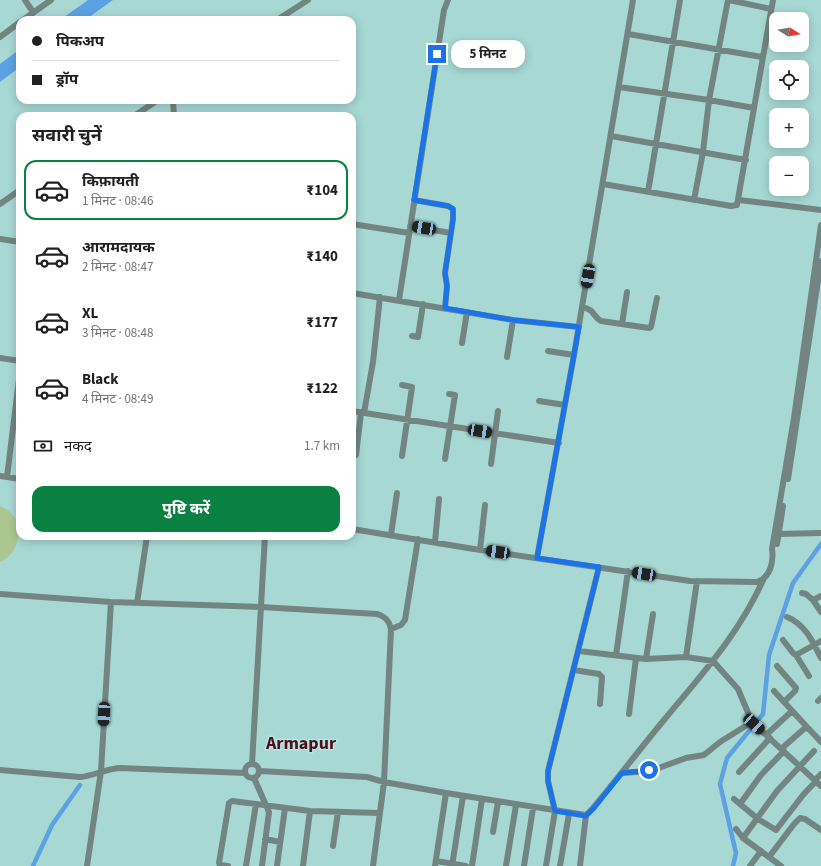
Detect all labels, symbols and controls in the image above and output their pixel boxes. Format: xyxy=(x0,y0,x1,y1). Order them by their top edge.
north arrow xyxy=(769,12,809,52)
map controls xyxy=(769,12,809,196)
text: पिकअप xyxy=(56,31,104,52)
callout: 5 मिनट xyxy=(451,40,525,68)
route end xyxy=(428,45,446,63)
text: 5 मिनट xyxy=(470,45,506,63)
button: locate xyxy=(769,60,809,100)
text: ड्रॉप xyxy=(56,69,78,90)
button: + xyxy=(769,108,809,148)
text: सवारी चुनें xyxy=(32,123,102,148)
button: − xyxy=(769,156,809,196)
text: किफ़ायती xyxy=(82,171,139,192)
icon: car xyxy=(34,172,70,208)
text: ₹104 xyxy=(306,180,338,201)
text: 1 मिनट · 08:46 xyxy=(82,192,154,210)
car xyxy=(411,220,437,236)
text: आरामदायक xyxy=(82,237,155,258)
icon: car xyxy=(34,238,70,274)
text: ₹140 xyxy=(306,246,338,267)
text: 2 मिनट · 08:47 xyxy=(82,258,154,276)
car xyxy=(580,263,596,289)
text: XL xyxy=(82,303,98,324)
icon: car xyxy=(34,304,70,340)
text: ₹177 xyxy=(306,312,338,333)
text: 3 मिनट · 08:48 xyxy=(82,324,154,342)
text: Black xyxy=(82,369,119,390)
icon: car xyxy=(34,370,70,406)
text: ₹122 xyxy=(306,378,338,399)
text: 4 मिनट · 08:49 xyxy=(82,390,154,408)
car xyxy=(467,423,493,439)
icon: cash xyxy=(32,435,54,457)
text: नकद xyxy=(64,436,92,457)
text: 1.7 km xyxy=(304,437,340,455)
button: पुष्टि करें xyxy=(32,486,340,532)
car xyxy=(485,544,511,560)
car xyxy=(631,566,657,582)
car xyxy=(97,702,111,726)
car xyxy=(741,712,767,736)
district label: Armapur xyxy=(265,731,337,756)
route start xyxy=(640,761,658,779)

